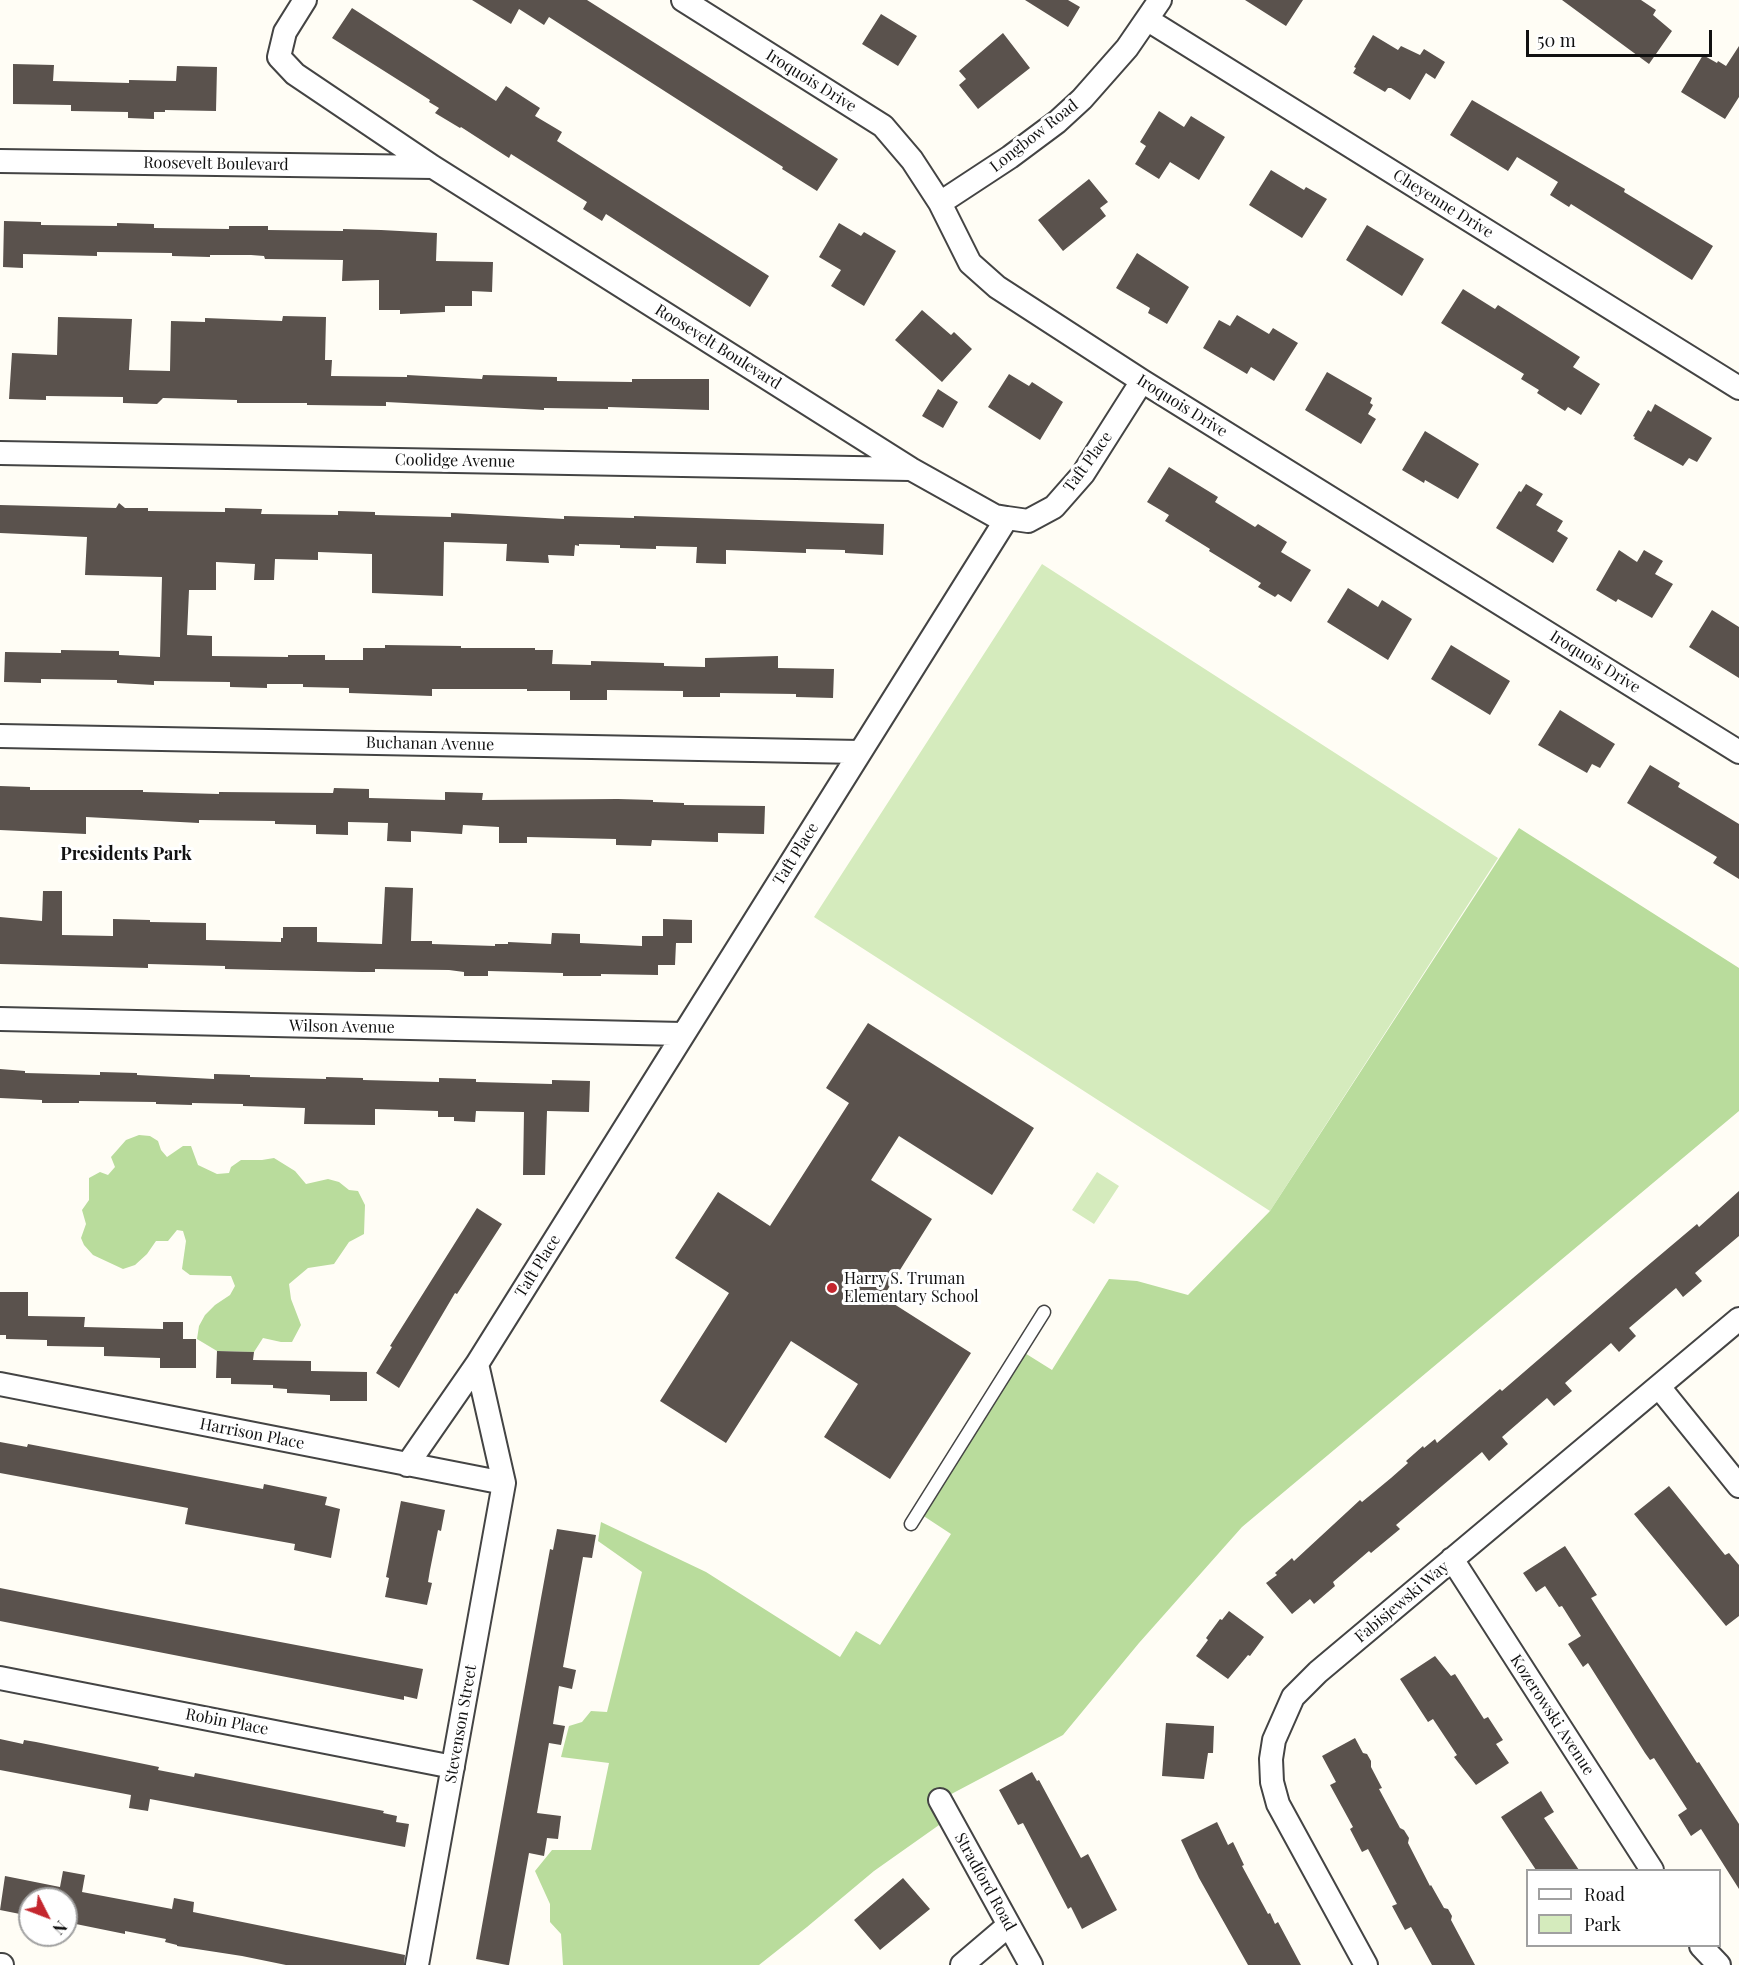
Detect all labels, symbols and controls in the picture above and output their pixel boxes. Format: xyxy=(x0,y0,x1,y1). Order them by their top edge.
scale bar xyxy=(1529,18,1715,56)
text: 50 m xyxy=(1537,28,1576,52)
street label: Iroquois Drive xyxy=(762,46,860,116)
street label: Longbow Road xyxy=(986,96,1082,176)
street label: Roosevelt Boulevard xyxy=(143,153,289,175)
street label: Cheyenne Drive xyxy=(1389,165,1497,243)
street label: Roosevelt Boulevard xyxy=(651,300,785,394)
street label: Iroquois Drive xyxy=(1133,371,1231,441)
street label: Taft Place xyxy=(1060,428,1116,496)
street label: Coolidge Avenue xyxy=(395,450,515,472)
street label: Iroquois Drive xyxy=(1546,627,1644,697)
street label: Buchanan Avenue xyxy=(366,733,494,755)
street label: Taft Place xyxy=(769,819,823,889)
district label: Presidents Park xyxy=(60,843,192,865)
street label: Wilson Avenue xyxy=(289,1016,395,1038)
street label: Taft Place xyxy=(511,1231,565,1301)
place label: Harry S. Truman Elementary School xyxy=(844,1269,979,1307)
marker: Harry S. Truman Elementary School xyxy=(825,1281,839,1295)
street label: Harrison Place xyxy=(198,1414,306,1454)
street label: Fabisjewski Way xyxy=(1351,1557,1453,1647)
street label: Kozerowski Avenue xyxy=(1506,1651,1598,1779)
street label: Stevenson Street xyxy=(441,1663,481,1785)
street label: Robin Place xyxy=(184,1705,270,1739)
street label: Stradford Road xyxy=(950,1830,1020,1934)
legend xyxy=(1526,1869,1721,1947)
text: Road xyxy=(1584,1882,1625,1906)
north arrow xyxy=(18,1887,78,1947)
text: Park xyxy=(1584,1912,1621,1936)
text: N xyxy=(49,1917,72,1939)

